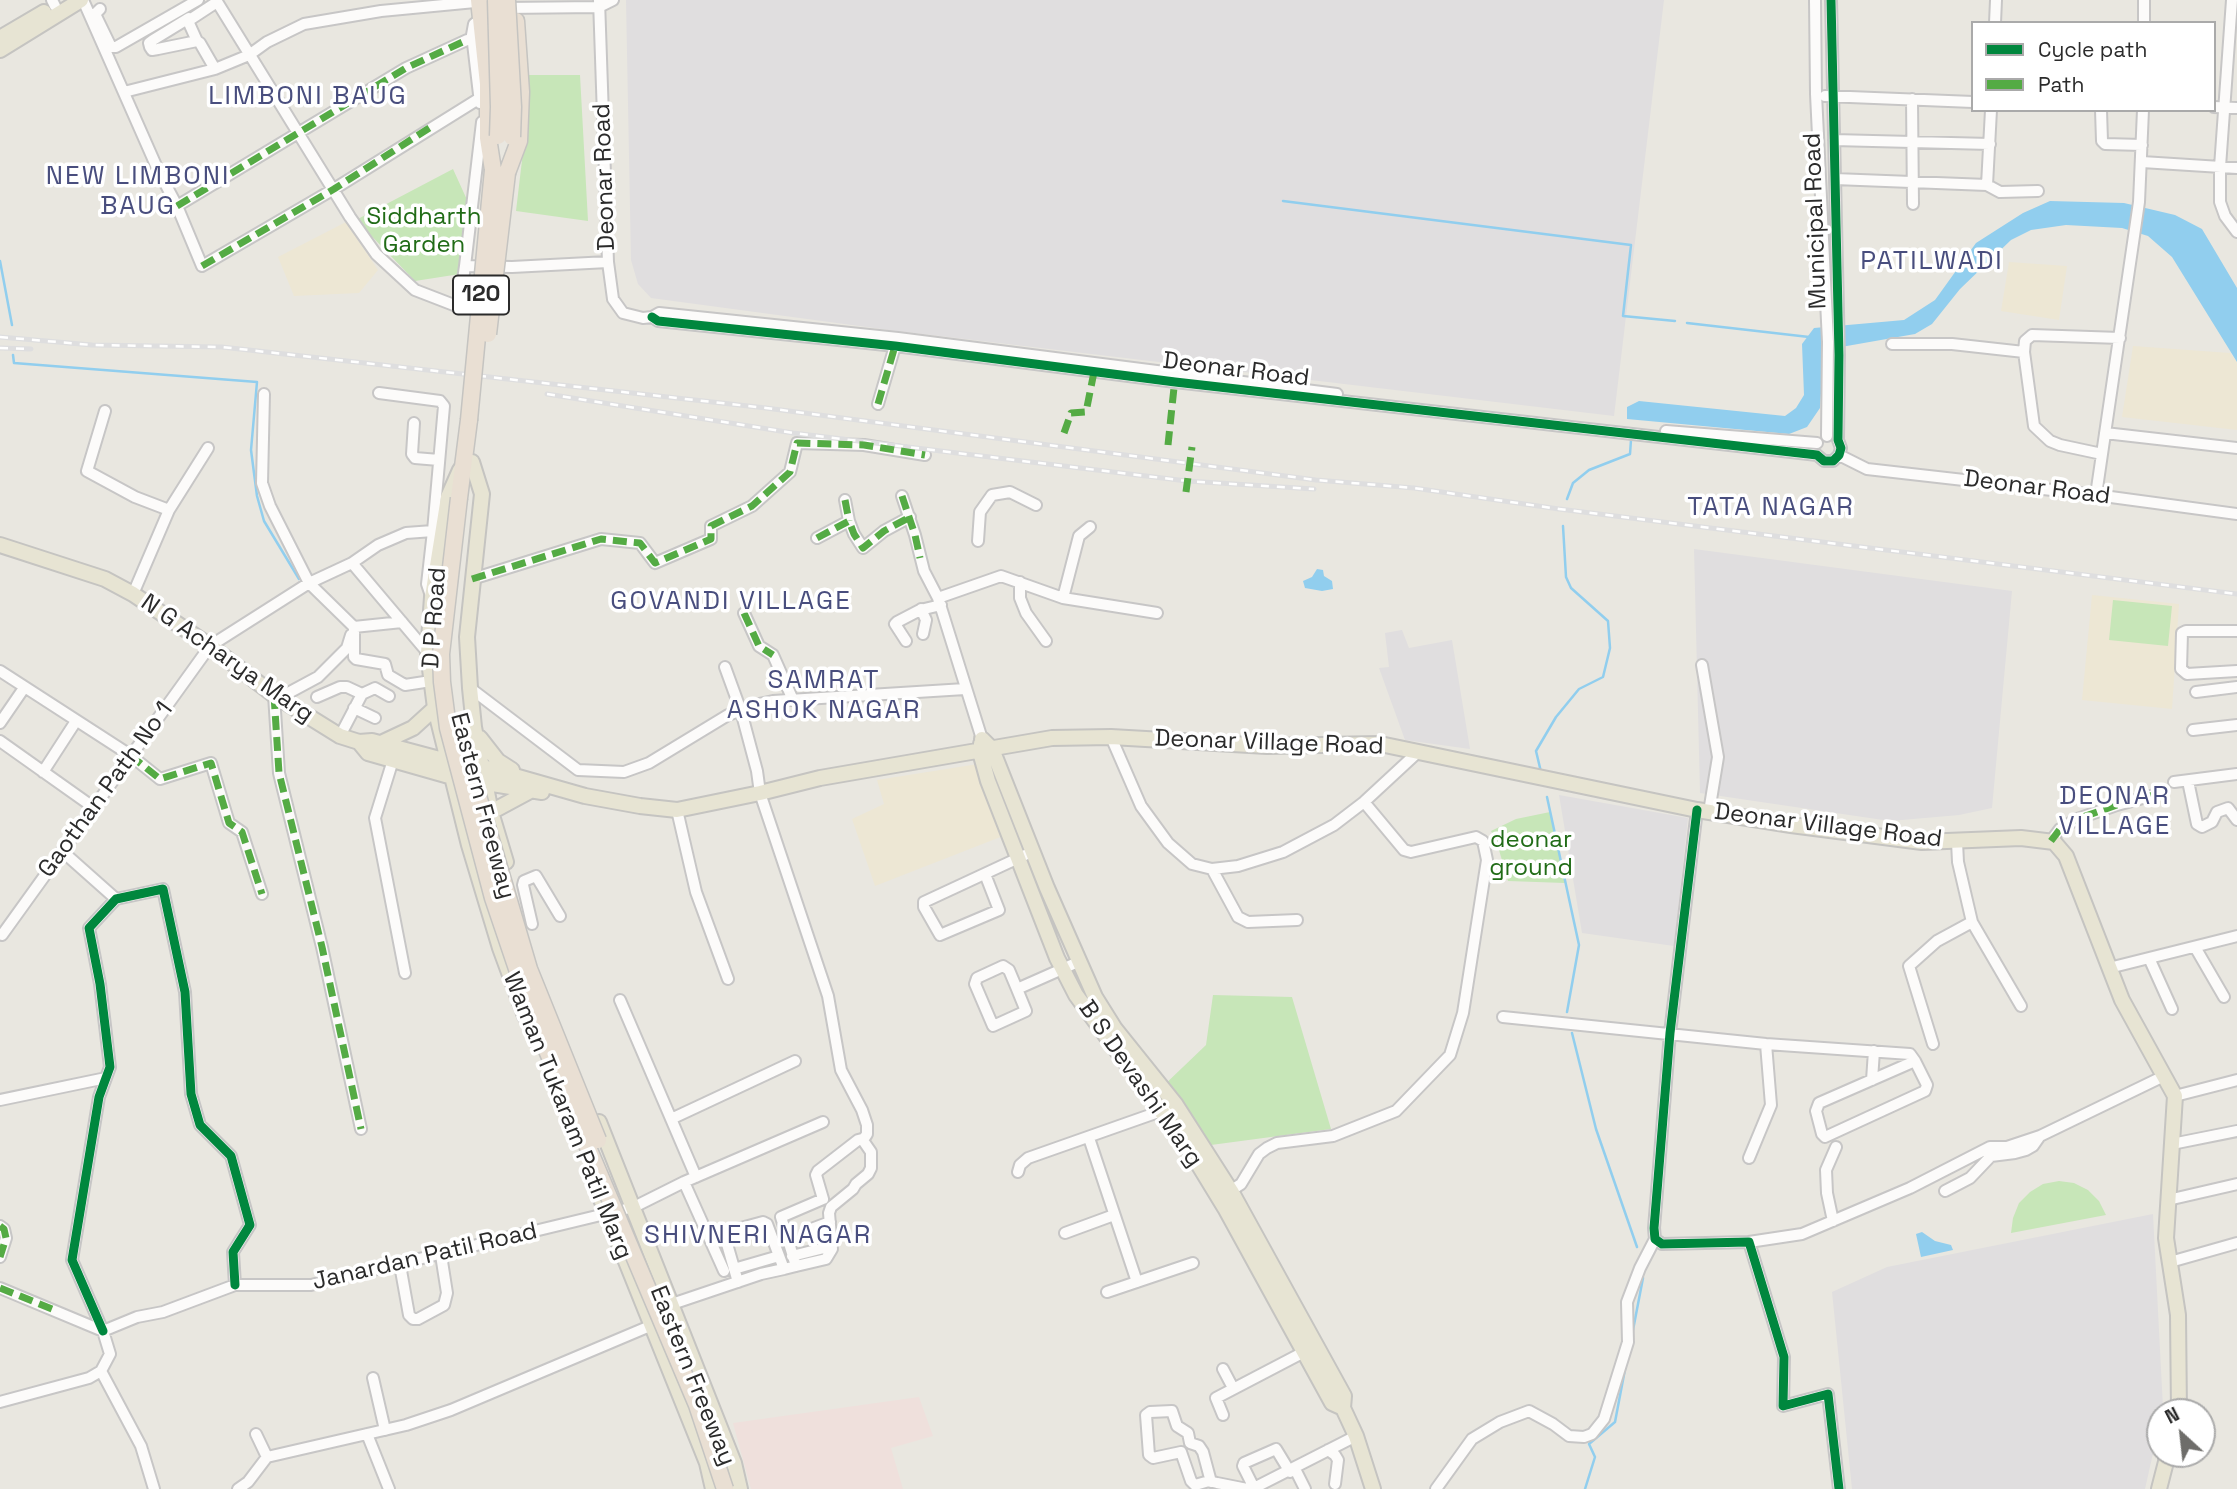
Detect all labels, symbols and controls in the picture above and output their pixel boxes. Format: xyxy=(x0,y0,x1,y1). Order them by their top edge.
legend xyxy=(1971,21,2216,112)
text: Cycle path xyxy=(2038,36,2147,63)
text: Path xyxy=(2038,71,2084,98)
district label: LIMBONI BAUG xyxy=(210,81,406,113)
street label: Deonar Road xyxy=(588,103,622,251)
street label: Municipal Road xyxy=(1799,132,1833,310)
district label: NEW LIMBONI BAUG xyxy=(47,161,229,222)
park label: Siddharth Garden xyxy=(367,203,481,259)
district label: PATILWADI xyxy=(1861,246,2003,278)
road number: 120 xyxy=(453,276,509,314)
street label: Deonar Road xyxy=(1161,347,1311,393)
street label: Deonar Road xyxy=(1962,465,2112,511)
district label: TATA NAGAR xyxy=(1689,492,1853,524)
street label: D P Road xyxy=(417,566,453,670)
district label: GOVANDI VILLAGE xyxy=(612,586,850,618)
street label: N G Acharya Marg xyxy=(135,589,319,729)
district label: SAMRAT ASHOK NAGAR xyxy=(728,665,920,726)
street label: Gaothan Path No 1 xyxy=(33,697,179,883)
street label: Eastern Freeway xyxy=(443,710,521,902)
street label: Deonar Village Road xyxy=(1154,725,1384,761)
district label: DEONAR VILLAGE xyxy=(2059,781,2171,842)
street label: Deonar Village Road xyxy=(1712,798,1944,854)
park label: deonar ground xyxy=(1489,826,1573,882)
street label: Waman Tukaram Patil Marg xyxy=(496,968,638,1264)
street label: B S Devashi Marg xyxy=(1072,995,1208,1173)
street label: Janardan Patil Road xyxy=(310,1217,540,1297)
district label: SHIVNERI NAGAR xyxy=(646,1220,870,1252)
street label: Eastern Freeway xyxy=(643,1282,741,1470)
north arrow xyxy=(2146,1398,2216,1468)
text: N xyxy=(2161,1402,2183,1430)

